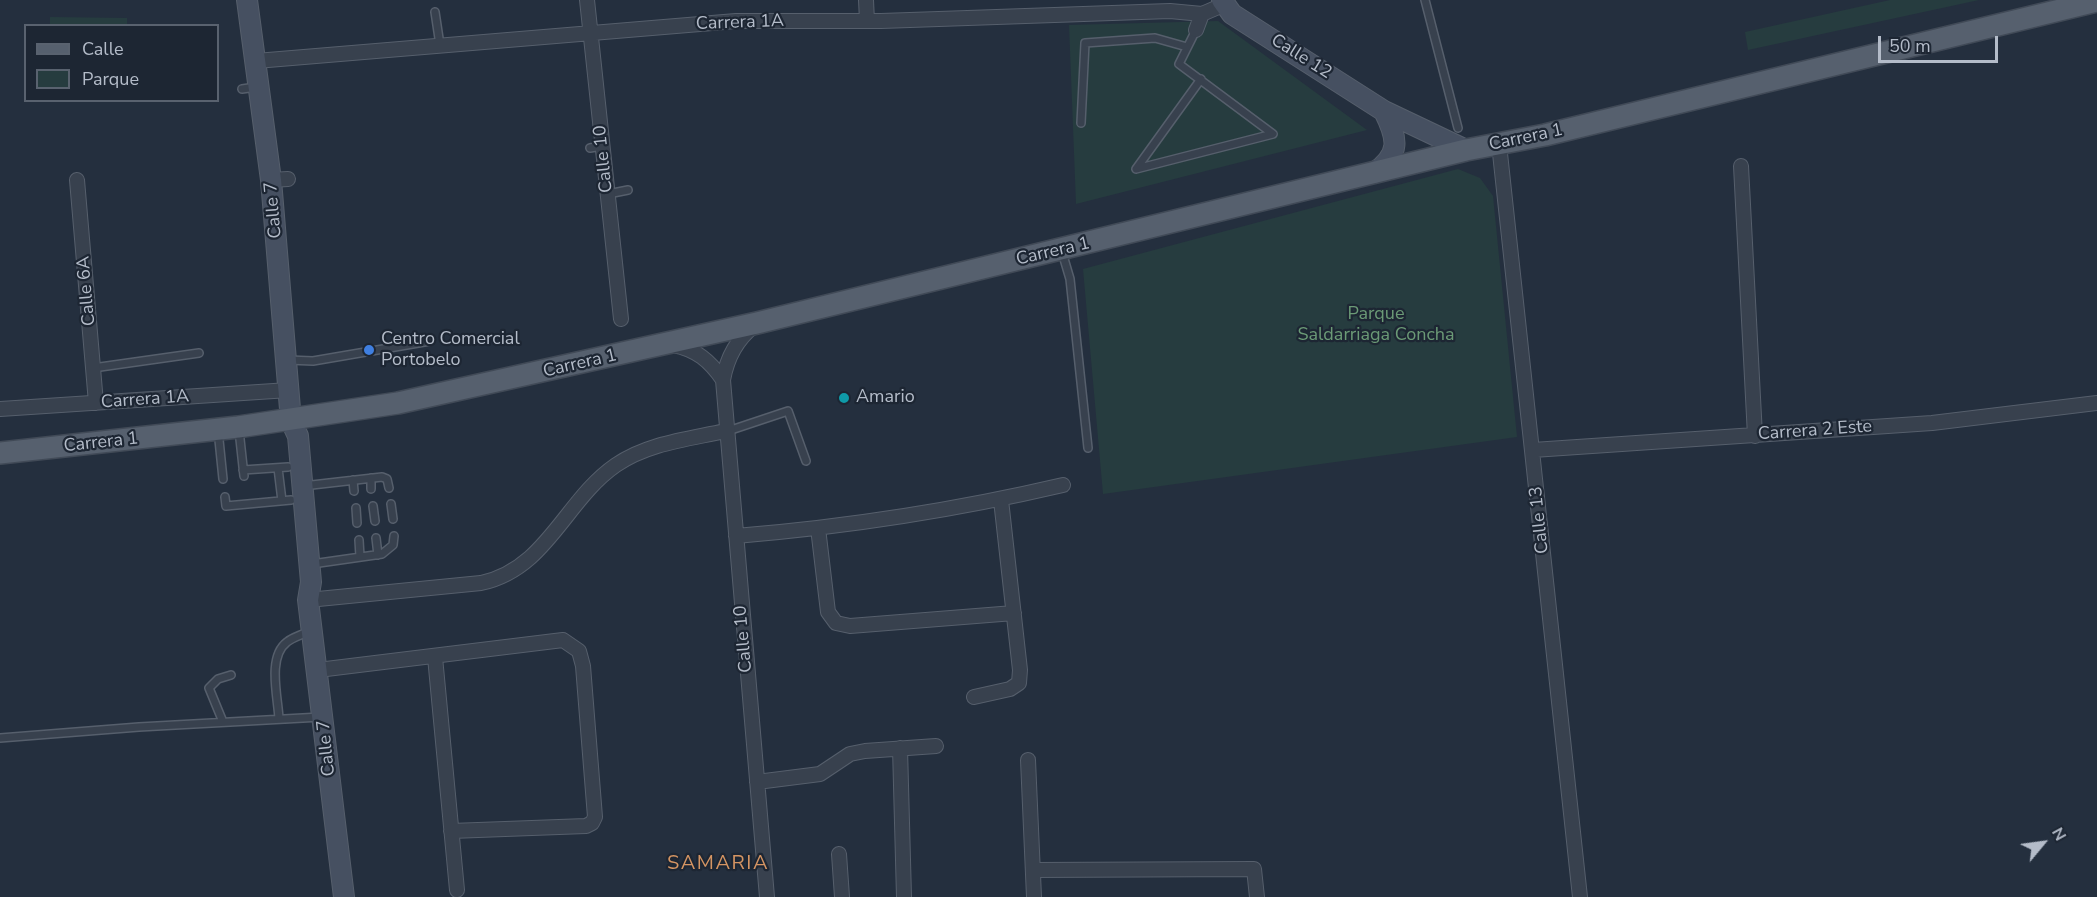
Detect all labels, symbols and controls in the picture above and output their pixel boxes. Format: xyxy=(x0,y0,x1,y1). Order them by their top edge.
street label: Carrera 1A xyxy=(696,11,784,35)
legend xyxy=(24,24,219,102)
scale bar xyxy=(1881,24,2001,62)
street label: Calle 12 xyxy=(1267,30,1335,84)
text: 50 m xyxy=(1889,34,1931,58)
text: Calle xyxy=(82,37,124,61)
text: Parque xyxy=(82,67,139,91)
street label: Carrera 1 xyxy=(1487,120,1565,156)
street label: Calle 10 xyxy=(590,124,618,194)
street label: Calle 7 xyxy=(261,181,287,239)
street label: Carrera 1 xyxy=(1014,233,1092,271)
street label: Calle 6A xyxy=(73,255,101,327)
park label: Parque Saldarriaga Concha xyxy=(1297,304,1455,346)
place label: Centro Comercial Portobelo xyxy=(381,329,520,372)
marker: Centro Comercial Portobelo xyxy=(362,343,376,357)
street label: Carrera 1 xyxy=(541,345,619,383)
street label: Carrera 1A xyxy=(100,386,190,414)
place label: Amario xyxy=(856,387,915,409)
marker: Amario xyxy=(837,391,851,405)
street label: Carrera 2 Este xyxy=(1757,416,1873,446)
street label: Carrera 1 xyxy=(63,428,139,458)
street label: Calle 13 xyxy=(1526,485,1554,555)
street label: Calle 10 xyxy=(730,604,758,674)
street label: Calle 7 xyxy=(313,719,341,777)
north arrow xyxy=(2013,813,2073,873)
text: N xyxy=(2046,824,2071,845)
district label: SAMARIA xyxy=(667,852,769,876)

